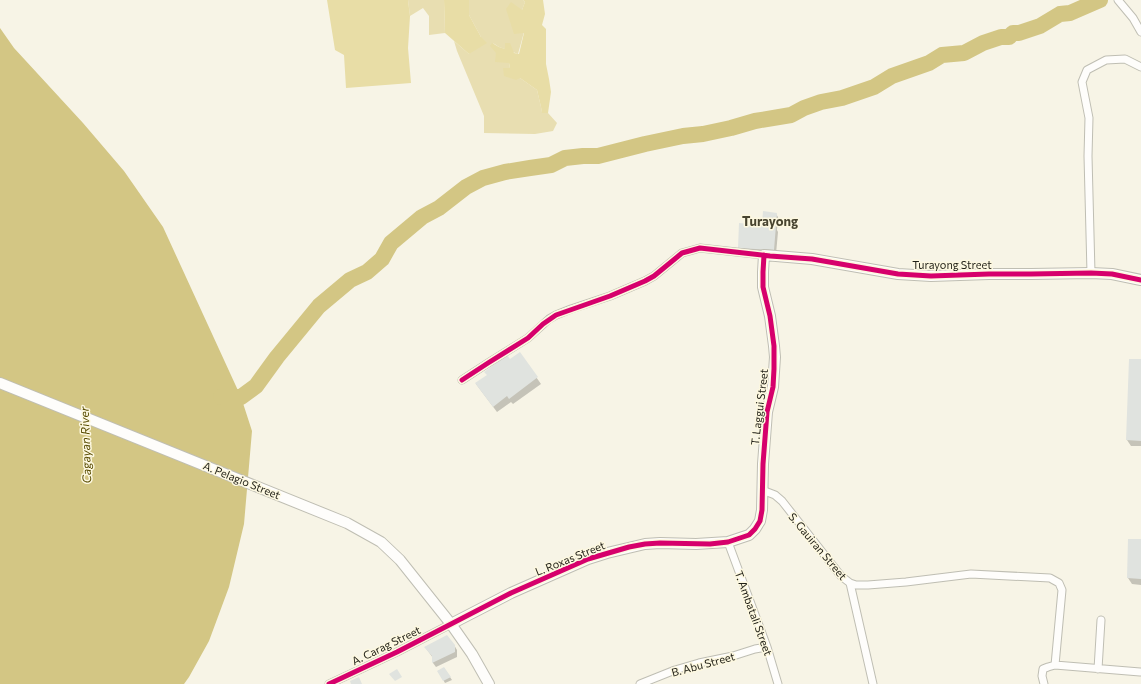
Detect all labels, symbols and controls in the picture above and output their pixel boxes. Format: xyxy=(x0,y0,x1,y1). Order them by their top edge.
district label: Turayong xyxy=(742,213,798,229)
street label: Turayong Street xyxy=(912,258,992,271)
street label: T. Laggui Street xyxy=(748,367,770,446)
water label: Cagayan River xyxy=(77,405,93,484)
street label: A. Pelagio Street xyxy=(202,459,283,502)
street label: S. Gauiran Street xyxy=(786,510,850,583)
street label: L. Roxas Street xyxy=(533,538,607,578)
street label: T. Ambatali Street xyxy=(733,569,776,658)
street label: A. Carag Street xyxy=(350,623,423,667)
street label: B. Abu Street xyxy=(670,649,737,679)

